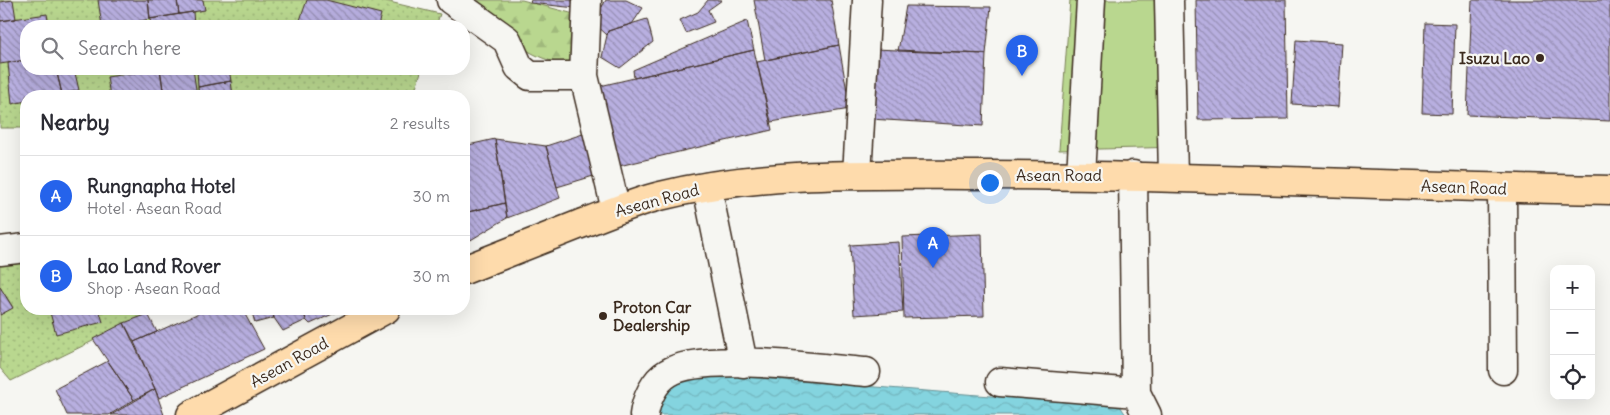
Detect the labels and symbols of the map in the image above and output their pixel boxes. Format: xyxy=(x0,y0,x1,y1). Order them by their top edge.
pin: B xyxy=(1006,35,1038,76)
place label: Isuzu Lao xyxy=(1459,48,1530,68)
marker: Isuzu Lao xyxy=(1534,52,1546,64)
street label: Asean Road xyxy=(1016,165,1102,185)
your location xyxy=(977,170,1003,196)
street label: Asean Road xyxy=(1421,176,1507,198)
street label: Asean Road xyxy=(613,179,701,221)
pin: A xyxy=(917,227,949,268)
place label: Proton Car Dealership xyxy=(613,297,692,336)
marker: Proton Car Dealership xyxy=(597,310,609,322)
street label: Asean Road xyxy=(247,332,331,392)

